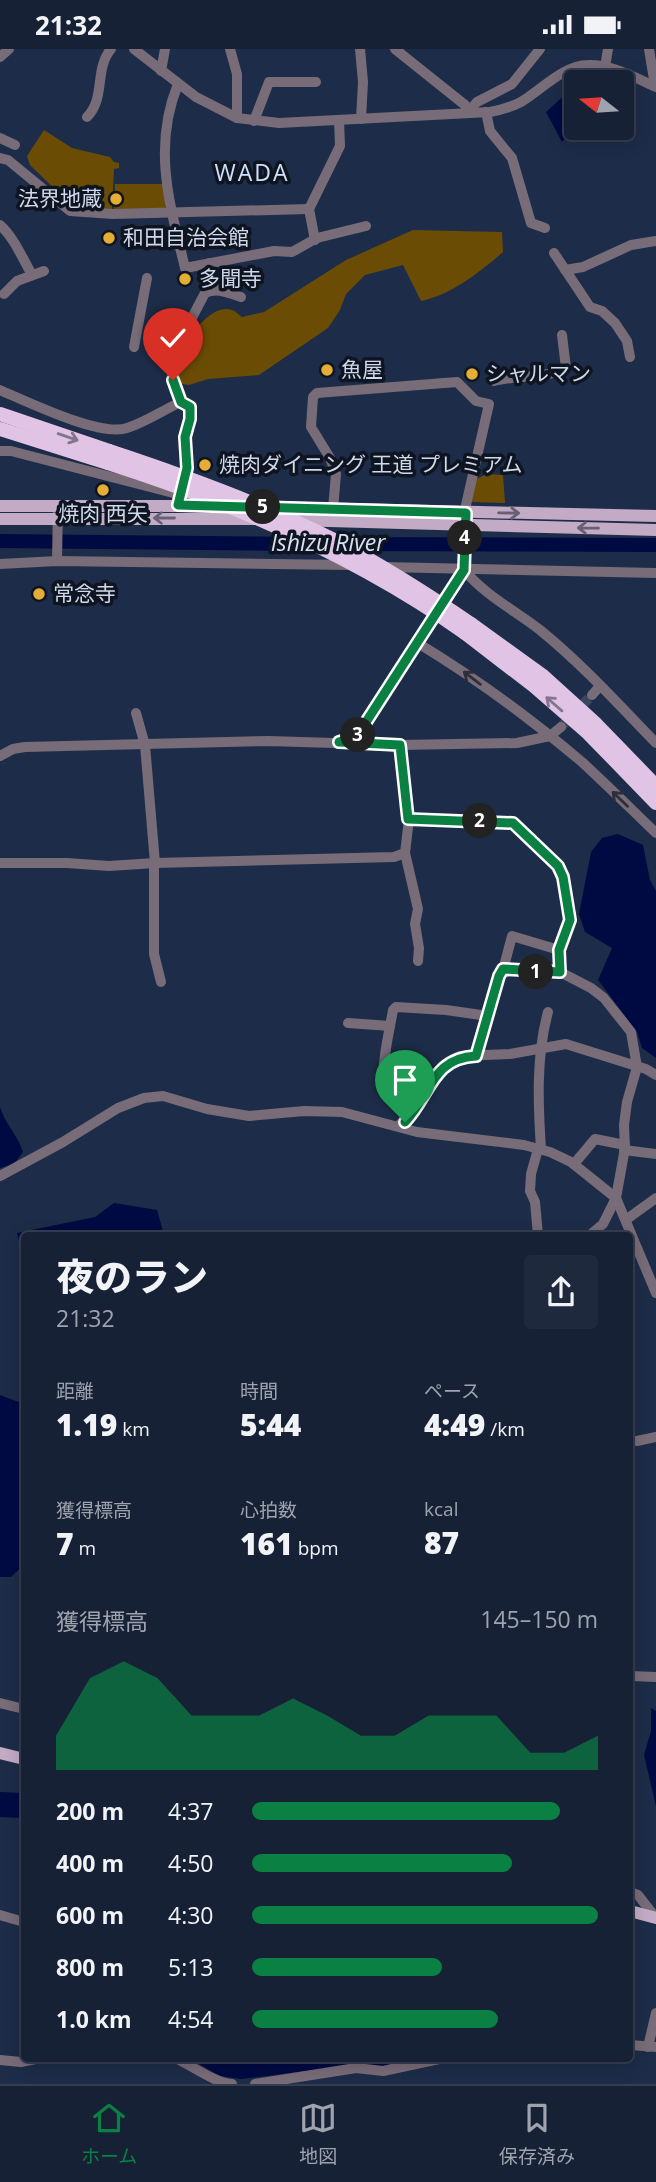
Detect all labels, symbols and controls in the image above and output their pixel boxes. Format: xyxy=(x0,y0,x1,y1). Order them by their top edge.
text: 21:32 xyxy=(35,7,102,43)
north arrow xyxy=(564,70,634,140)
map controls xyxy=(564,70,634,140)
district label: WADA xyxy=(214,156,290,188)
place label: 法界地蔵 xyxy=(18,184,102,212)
marker: 法界地蔵 xyxy=(108,191,124,207)
place label: 和田自治会館 xyxy=(123,223,249,251)
marker: 和田自治会館 xyxy=(101,230,117,246)
place label: 多聞寺 xyxy=(199,264,262,292)
marker: 多聞寺 xyxy=(177,271,193,287)
pin xyxy=(143,308,203,380)
icon: check xyxy=(154,319,192,357)
place label: 魚屋 xyxy=(341,355,383,383)
place label: シャルマン xyxy=(486,359,591,387)
marker: 魚屋 xyxy=(319,362,335,378)
marker: シャルマン xyxy=(464,366,480,382)
one-way arrow xyxy=(57,432,79,444)
place label: 焼肉ダイニング 王道 プレミアム xyxy=(219,450,522,478)
marker: 焼肉ダイニング 王道 プレミアム xyxy=(197,457,213,473)
marker: 焼肉 西矢 xyxy=(95,482,111,498)
pin: 5 xyxy=(246,489,280,525)
text: 5 xyxy=(257,493,268,519)
place label: 焼肉 西矢 xyxy=(58,499,148,527)
one-way arrow xyxy=(497,506,520,520)
one-way arrow xyxy=(153,511,176,525)
pin: 4 xyxy=(448,521,482,555)
one-way arrow xyxy=(577,521,600,535)
text: 4 xyxy=(459,524,470,550)
water label: Ishizu River xyxy=(271,526,386,558)
place label: 常念寺 xyxy=(53,579,116,607)
marker: 常念寺 xyxy=(31,586,47,602)
one-way arrow xyxy=(463,670,482,685)
one-way arrow xyxy=(546,696,564,712)
pin: 3 xyxy=(340,717,376,753)
text: 3 xyxy=(352,721,363,747)
one-way arrow xyxy=(612,790,629,807)
pin: 2 xyxy=(462,803,498,839)
text: 2 xyxy=(474,807,485,833)
pin: 1 xyxy=(518,955,554,989)
text: 1 xyxy=(530,958,541,984)
pin xyxy=(375,1050,435,1122)
icon: arrive xyxy=(386,1061,424,1099)
text: 夜のラン xyxy=(56,1250,208,1302)
button: share xyxy=(524,1255,598,1329)
text: 21:32 xyxy=(56,1302,115,1334)
text: 距離 xyxy=(56,1378,94,1404)
text: 時間 xyxy=(240,1378,278,1404)
text: ペース xyxy=(424,1378,480,1404)
text: 1.19 xyxy=(56,1404,117,1445)
text: 5:44 xyxy=(240,1404,301,1445)
text: 4:49 xyxy=(424,1404,485,1445)
text: km xyxy=(117,1416,150,1442)
text: /km xyxy=(485,1416,525,1442)
text: kcal xyxy=(424,1496,458,1522)
text: 獲得標高 xyxy=(56,1497,132,1523)
text: 心拍数 xyxy=(240,1497,297,1523)
text: 87 xyxy=(424,1522,459,1563)
text: 7 xyxy=(56,1523,74,1564)
text: 161 xyxy=(240,1523,293,1564)
text: m xyxy=(74,1535,96,1561)
text: bpm xyxy=(293,1535,339,1561)
text: 145–150 m xyxy=(480,1603,598,1635)
text: 獲得標高 xyxy=(56,1605,148,1637)
text: 200 m xyxy=(56,1795,124,1827)
text: 4:37 xyxy=(168,1795,214,1827)
text: 400 m xyxy=(56,1847,124,1879)
text: 4:50 xyxy=(168,1847,214,1879)
text: 600 m xyxy=(56,1899,124,1931)
text: 4:30 xyxy=(168,1899,214,1931)
text: 800 m xyxy=(56,1951,124,1983)
text: 5:13 xyxy=(168,1951,214,1983)
text: 1.0 km xyxy=(56,2003,132,2035)
text: 4:54 xyxy=(168,2003,214,2035)
tab: ホーム xyxy=(81,2099,137,2169)
tab: 地図 xyxy=(299,2099,337,2169)
tab: 保存済み xyxy=(499,2099,575,2169)

